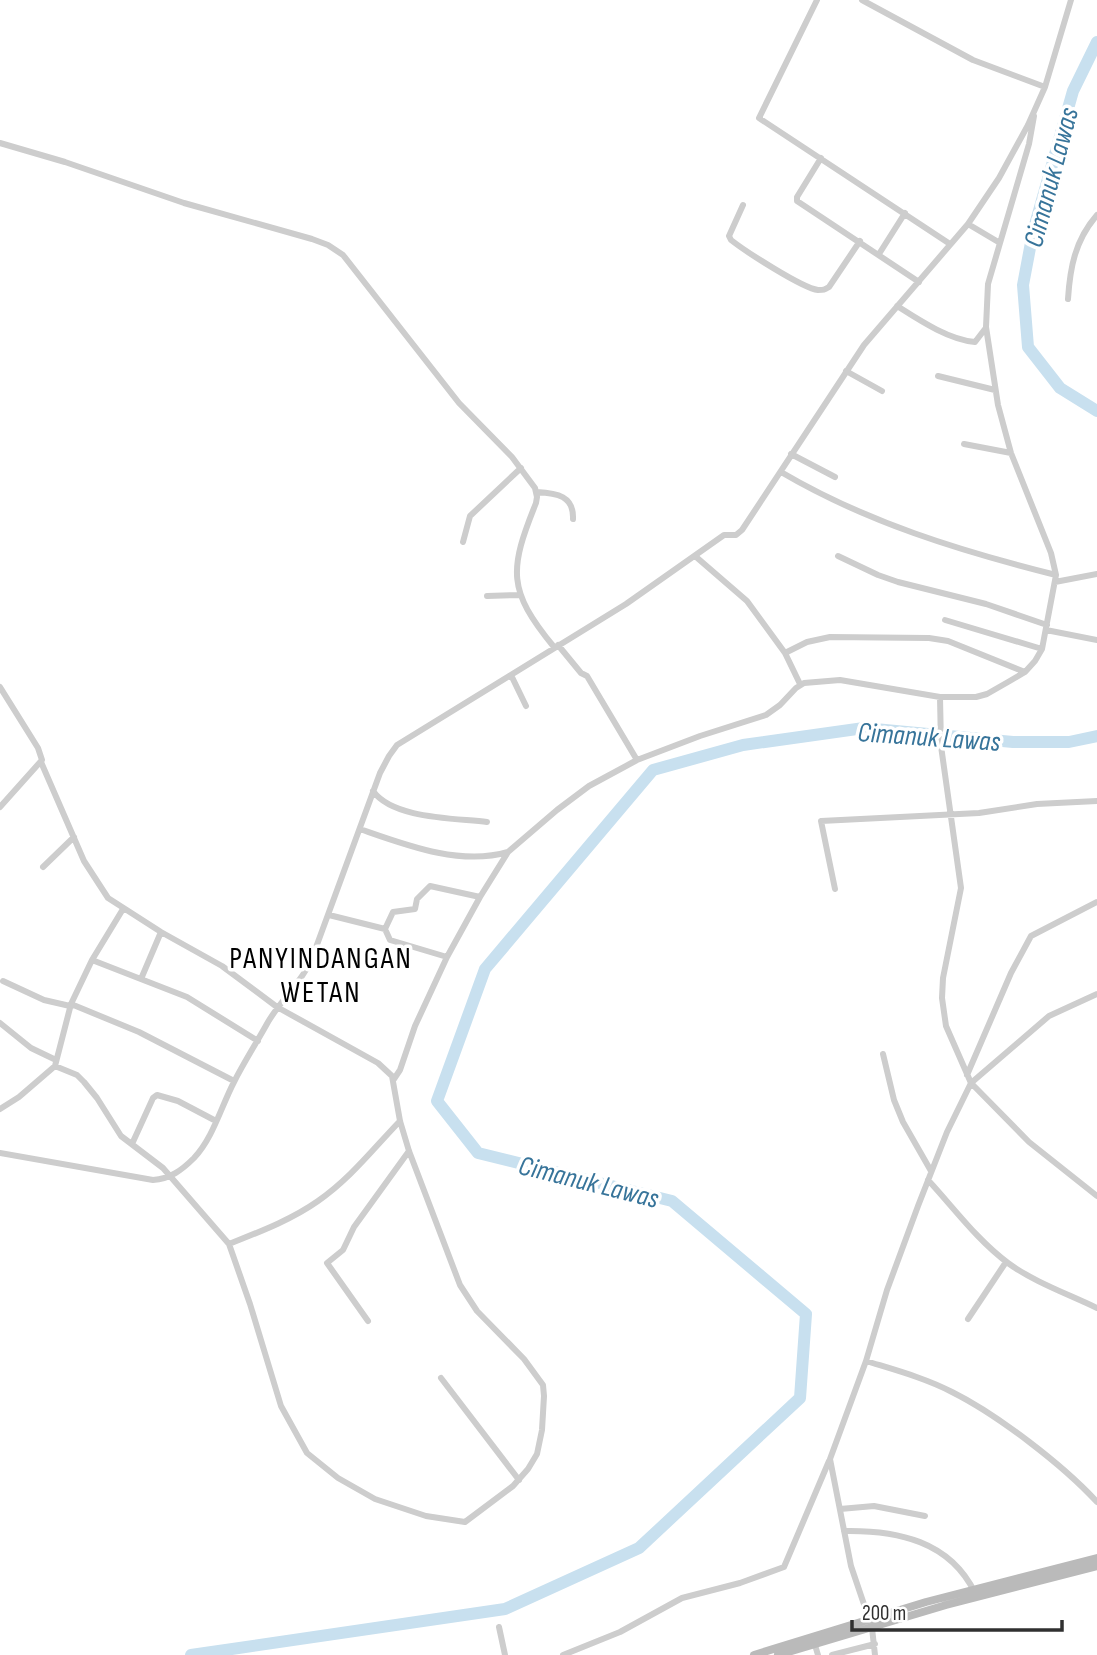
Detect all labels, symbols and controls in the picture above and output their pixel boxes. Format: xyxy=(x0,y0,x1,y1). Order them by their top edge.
water label: Cimanuk Lawas xyxy=(1017,104,1086,251)
water label: Cimanuk Lawas xyxy=(856,716,1002,759)
district label: PANYINDANGAN WETAN xyxy=(229,941,413,1011)
water label: Cimanuk Lawas xyxy=(515,1149,662,1216)
scale bar xyxy=(852,1588,1062,1632)
text: 200 m xyxy=(862,1601,906,1626)

